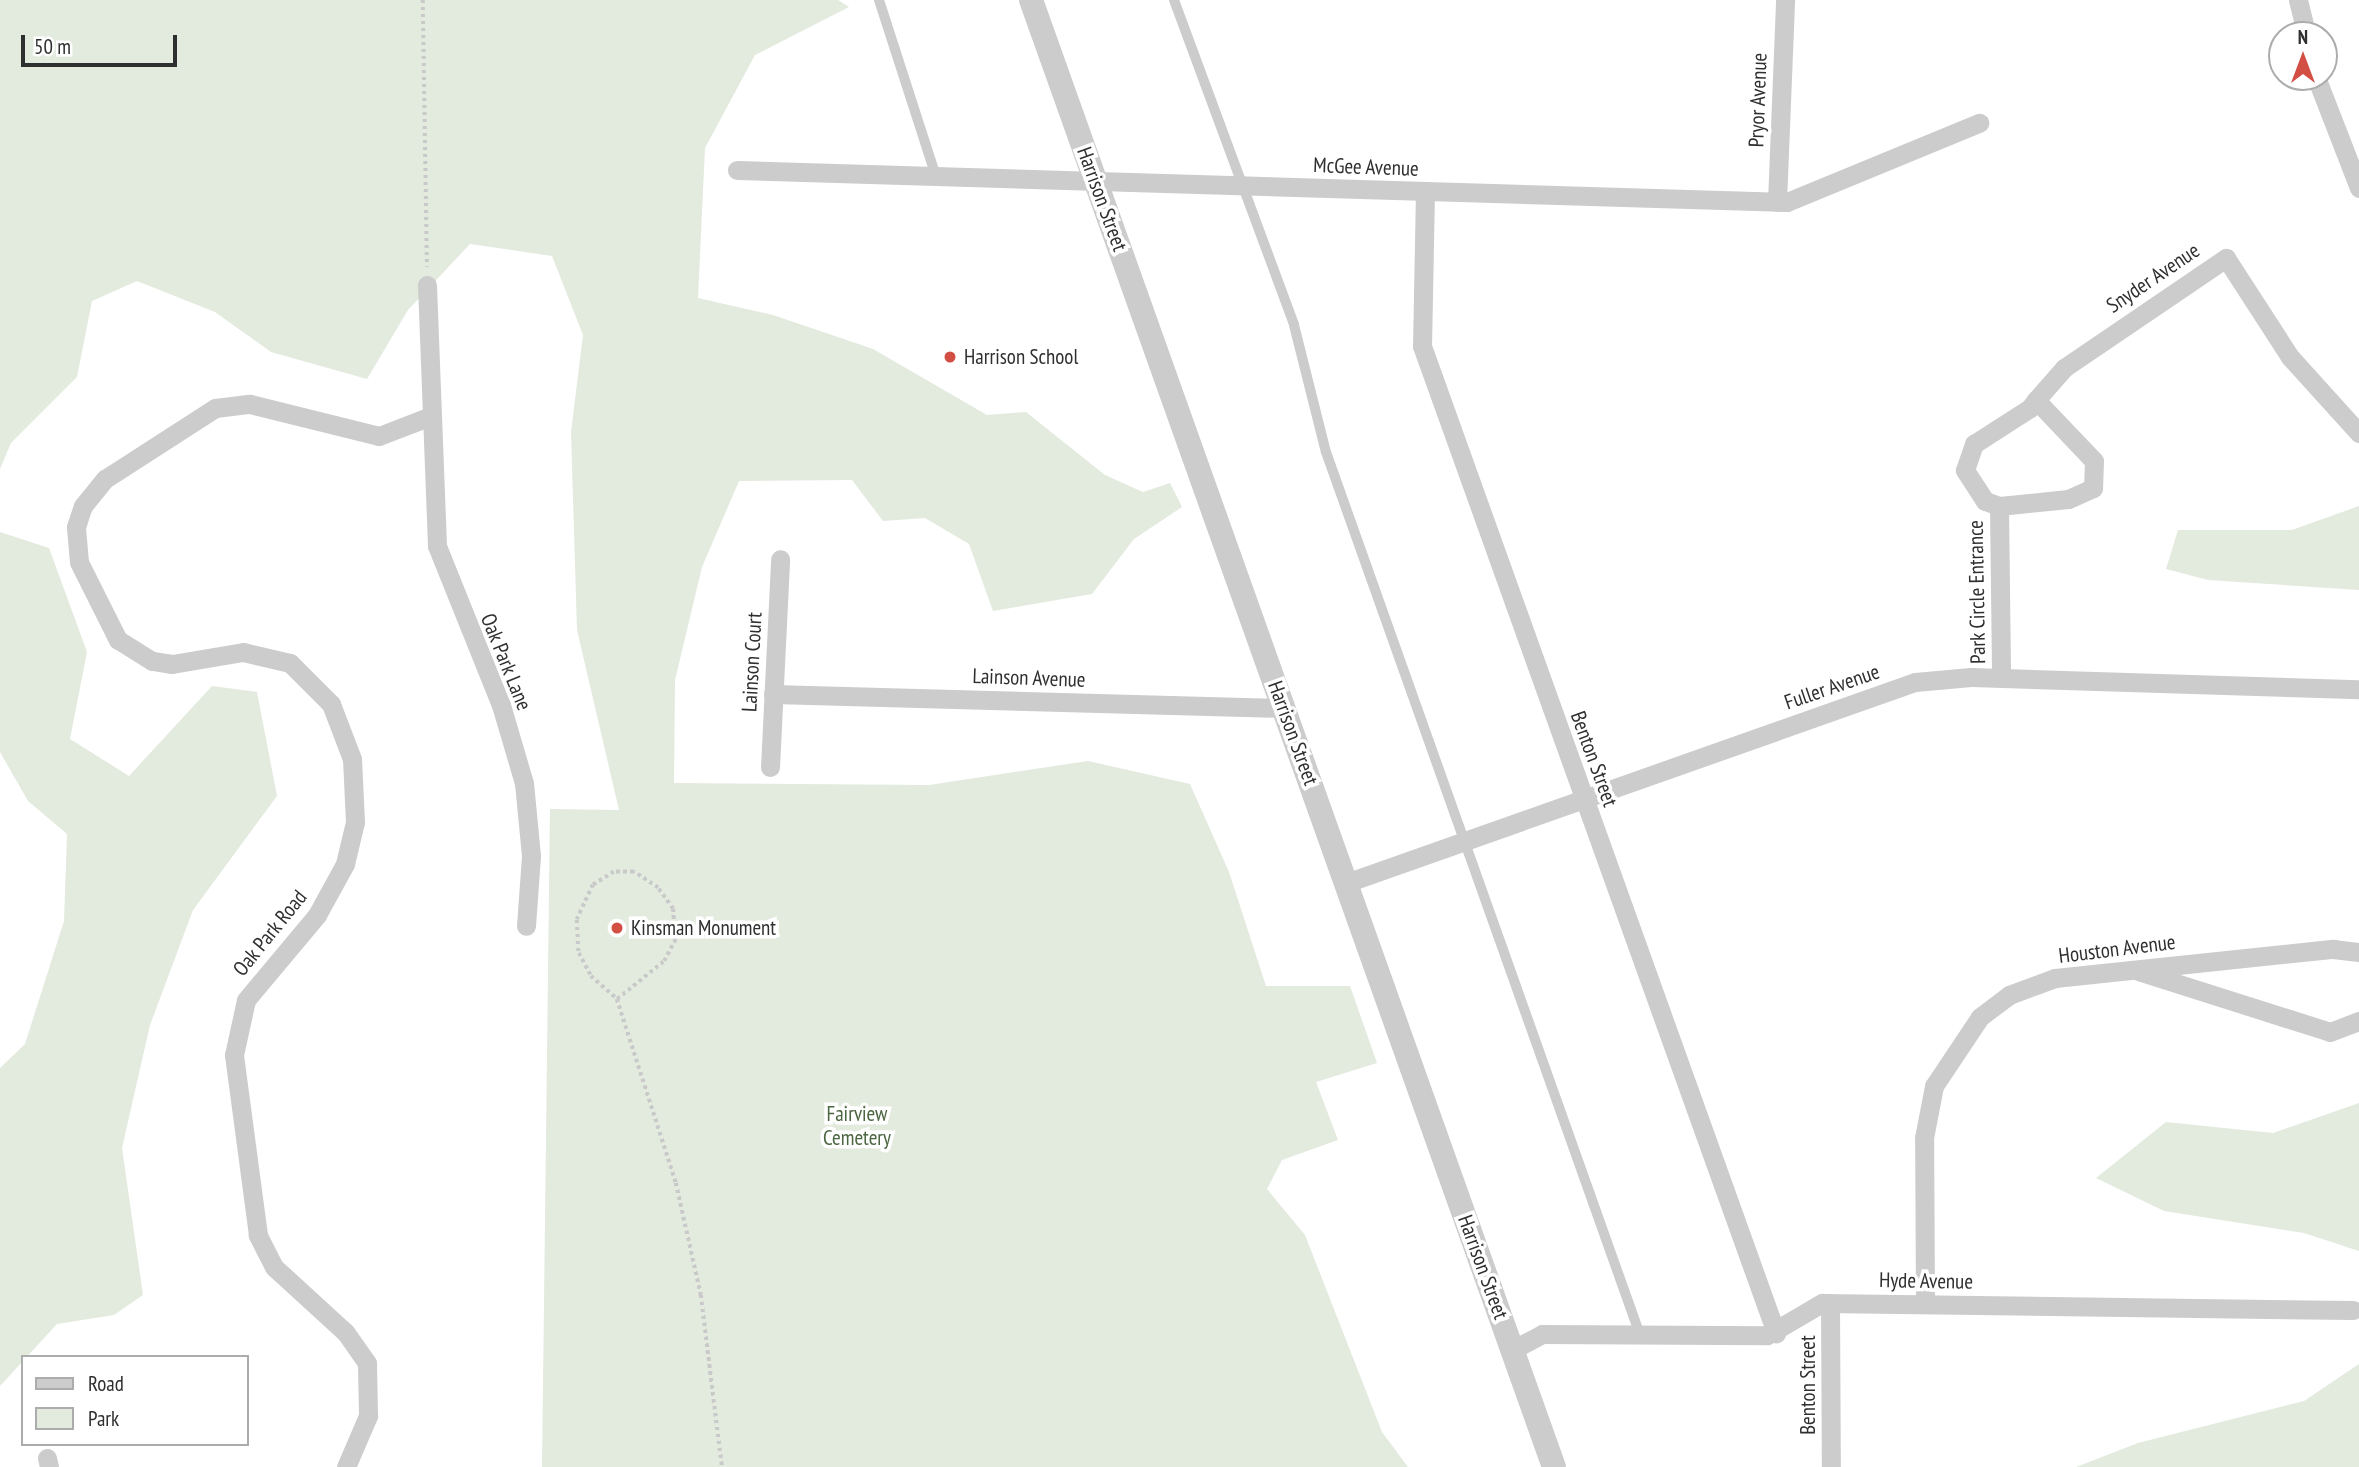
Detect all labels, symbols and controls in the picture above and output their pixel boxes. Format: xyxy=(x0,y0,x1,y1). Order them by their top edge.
scale bar xyxy=(24,21,180,65)
north arrow xyxy=(2268,21,2338,91)
text: N xyxy=(2298,25,2308,49)
text: 50 m xyxy=(34,33,71,60)
street label: Pryor Avenue xyxy=(1744,52,1772,148)
street label: Harrison Street xyxy=(1072,143,1132,255)
street label: McGee Avenue xyxy=(1313,153,1419,181)
street label: Snyder Avenue xyxy=(2102,238,2204,318)
place label: Harrison School xyxy=(964,344,1078,370)
marker: Harrison School xyxy=(942,349,958,365)
street label: Park Circle Entrance xyxy=(1963,520,1991,664)
street label: Oak Park Lane xyxy=(475,610,537,714)
street label: Lainson Court xyxy=(737,612,767,712)
street label: Fuller Avenue xyxy=(1781,659,1883,715)
street label: Lainson Avenue xyxy=(972,663,1086,693)
street label: Harrison Street xyxy=(1263,677,1323,789)
street label: Benton Street xyxy=(1565,708,1623,810)
street label: Oak Park Road xyxy=(227,885,313,981)
place label: Kinsman Monument xyxy=(631,915,776,941)
marker: Kinsman Monument xyxy=(609,920,625,936)
street label: Houston Avenue xyxy=(2057,929,2177,969)
park label: Fairview Cemetery xyxy=(823,1101,891,1151)
street label: Harrison Street xyxy=(1453,1211,1513,1323)
street label: Hyde Avenue xyxy=(1879,1268,1973,1294)
street label: Benton Street xyxy=(1795,1335,1821,1435)
legend xyxy=(21,1355,248,1446)
text: Road xyxy=(88,1370,124,1397)
text: Park xyxy=(88,1405,119,1432)

